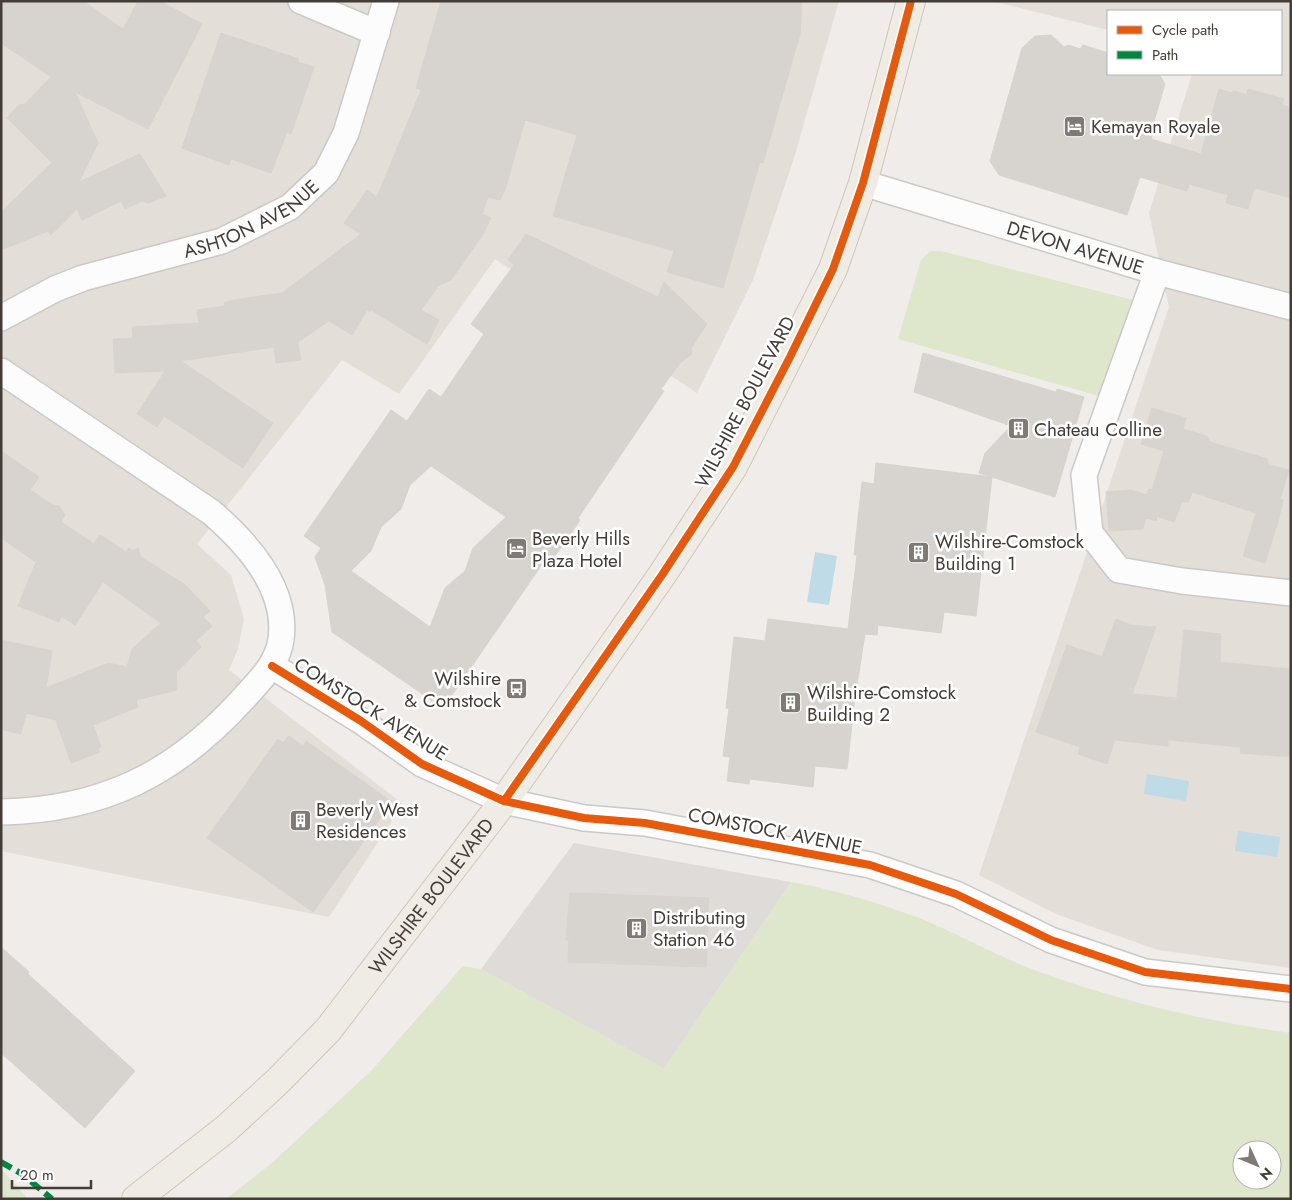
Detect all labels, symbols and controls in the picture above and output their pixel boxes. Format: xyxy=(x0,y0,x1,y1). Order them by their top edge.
legend xyxy=(1107,10,1282,75)
text: Cycle path xyxy=(1152,19,1219,41)
text: Path xyxy=(1152,44,1178,66)
place label: Kemayan Royale xyxy=(1091,113,1221,140)
hotel icon: Kemayan Royale xyxy=(1063,114,1087,138)
street label: ASHTON AVENUE xyxy=(180,173,325,264)
street label: DEVON AVENUE xyxy=(1004,214,1147,281)
street label: WILSHIRE BOULEVARD xyxy=(688,311,802,493)
place label: Chateau Colline xyxy=(1034,416,1162,443)
building icon: Chateau Colline xyxy=(1006,417,1030,441)
place label: Beverly Hills Plaza Hotel xyxy=(532,525,630,574)
place label: Wilshire-Comstock Building 1 xyxy=(935,528,1085,577)
hotel icon: Beverly Hills Plaza Hotel xyxy=(504,537,528,561)
building icon: Wilshire-Comstock Building 1 xyxy=(907,540,931,564)
street label: COMSTOCK AVENUE xyxy=(289,651,453,767)
place label: Wilshire & Comstock xyxy=(404,665,502,714)
bus stop icon: Wilshire & Comstock xyxy=(505,677,529,701)
place label: Wilshire-Comstock Building 2 xyxy=(807,679,957,728)
building icon: Wilshire-Comstock Building 2 xyxy=(779,691,803,715)
place label: Beverly West Residences xyxy=(316,796,419,845)
street label: COMSTOCK AVENUE xyxy=(686,801,864,861)
building icon: Beverly West Residences xyxy=(288,808,312,832)
street label: WILSHIRE BOULEVARD xyxy=(362,812,500,980)
place label: Distributing Station 46 xyxy=(653,904,746,953)
building icon: Distributing Station 46 xyxy=(625,916,649,940)
north arrow xyxy=(1232,1140,1282,1190)
scale bar xyxy=(12,1158,91,1190)
text: N xyxy=(1255,1163,1277,1185)
text: 20 m xyxy=(20,1164,54,1186)

